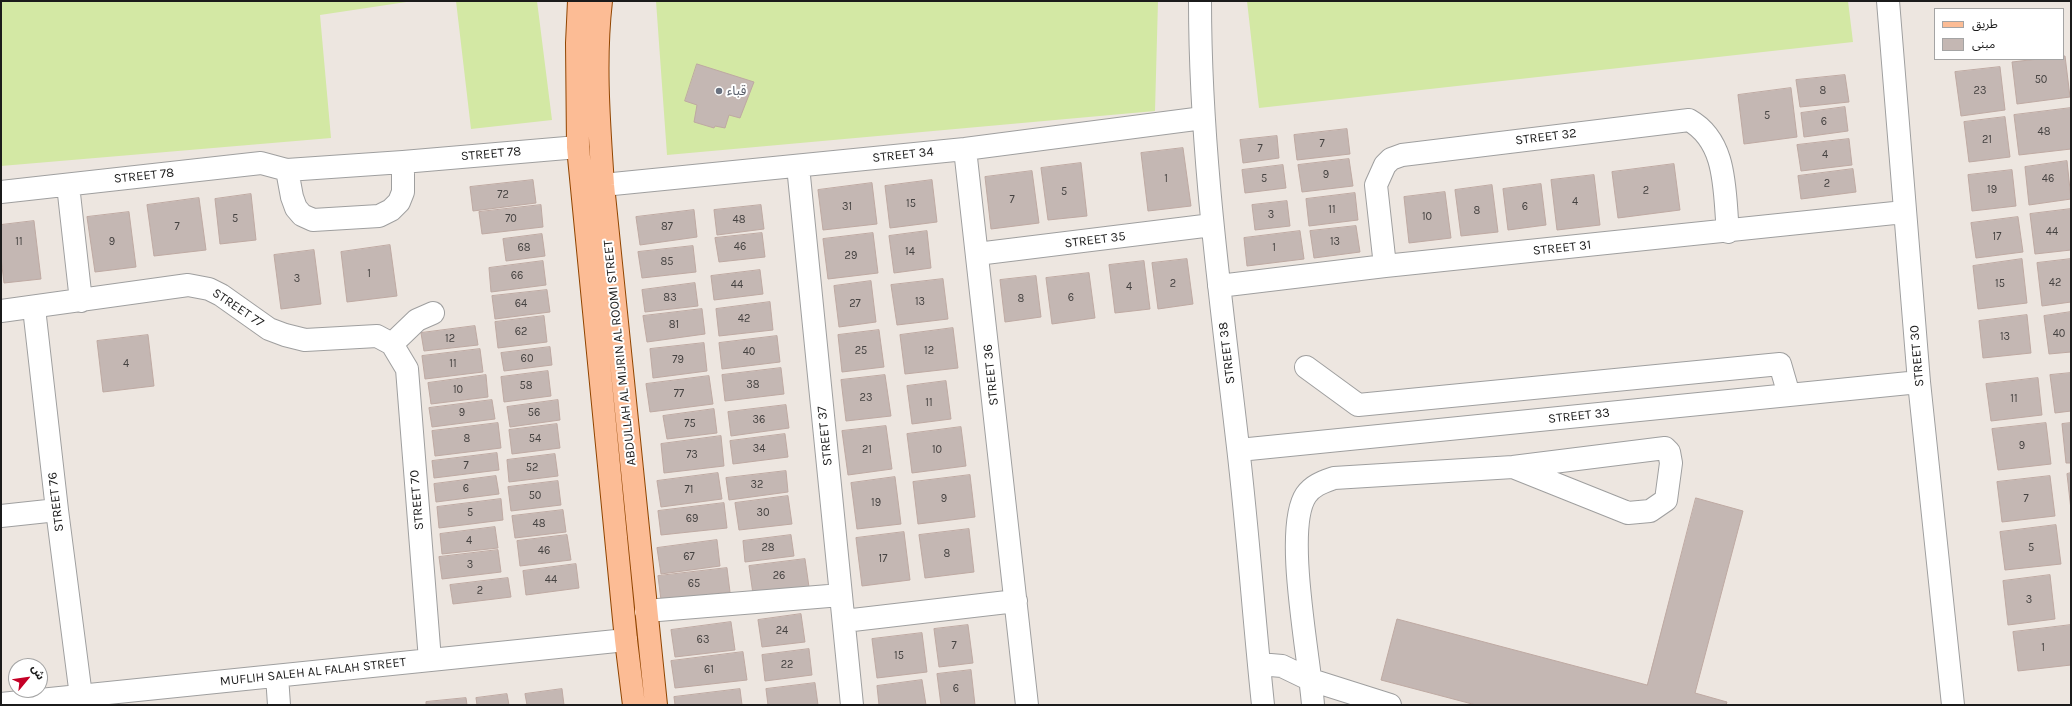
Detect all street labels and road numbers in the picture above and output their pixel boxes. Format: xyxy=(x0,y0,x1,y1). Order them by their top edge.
street label: STREET 32 xyxy=(1514,125,1578,149)
street label: STREET 78 xyxy=(460,144,522,164)
street label: STREET 34 xyxy=(872,144,934,166)
street label: STREET 78 xyxy=(113,165,175,187)
street label: STREET 35 xyxy=(1064,229,1126,251)
street label: STREET 31 xyxy=(1532,237,1592,259)
street label: ABDULLAH AL MIJRIN AL ROOMI STREET xyxy=(600,239,640,467)
street label: STREET 77 xyxy=(209,285,267,331)
street label: STREET 38 xyxy=(1215,321,1239,385)
street label: STREET 30 xyxy=(1907,324,1927,388)
street label: STREET 36 xyxy=(980,344,1002,406)
street label: STREET 37 xyxy=(814,405,836,467)
street label: STREET 33 xyxy=(1547,405,1611,427)
street label: STREET 70 xyxy=(407,469,427,531)
street label: STREET 76 xyxy=(45,471,67,533)
street label: MUFLIH SALEH AL FALAH STREET xyxy=(219,654,407,690)

